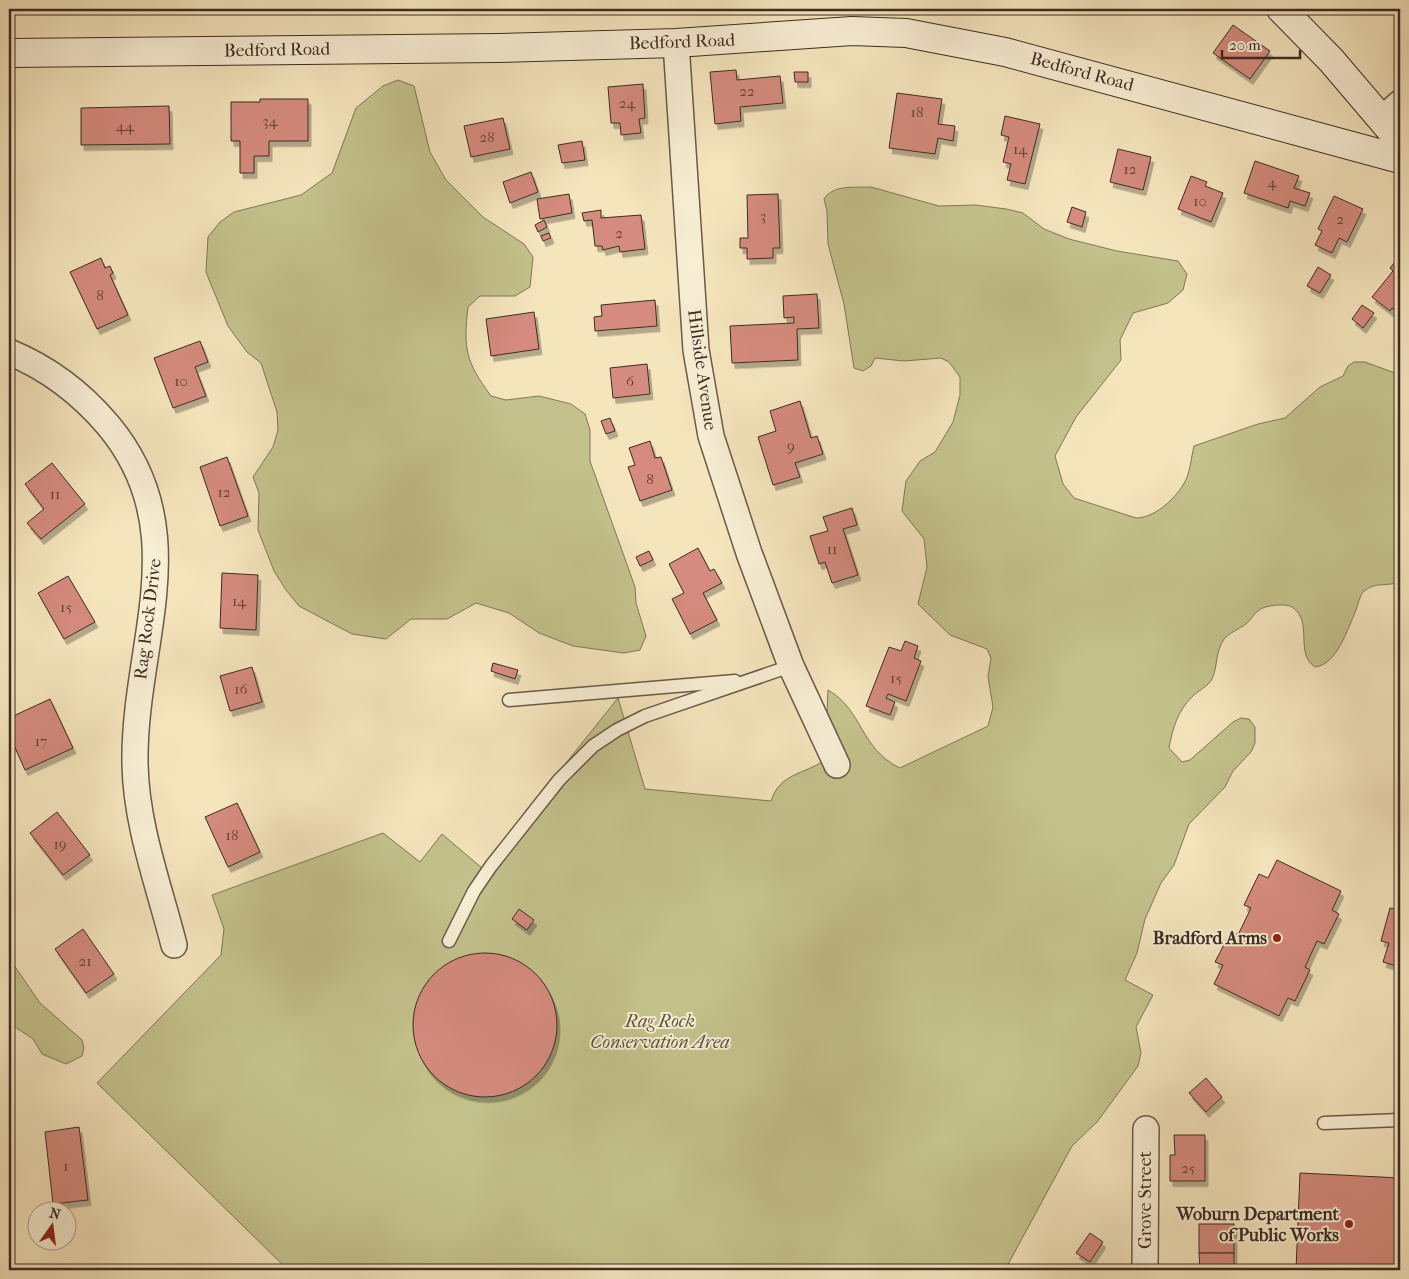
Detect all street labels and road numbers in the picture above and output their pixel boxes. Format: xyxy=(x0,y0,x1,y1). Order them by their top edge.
street label: Bedford Road xyxy=(629,30,736,54)
street label: Bedford Road xyxy=(224,39,330,61)
street label: Bedford Road xyxy=(1028,48,1136,96)
street label: Hillside Avenue xyxy=(683,308,721,432)
street label: Rag Rock Drive xyxy=(130,557,166,681)
street label: Grove Street xyxy=(1135,1150,1156,1249)

